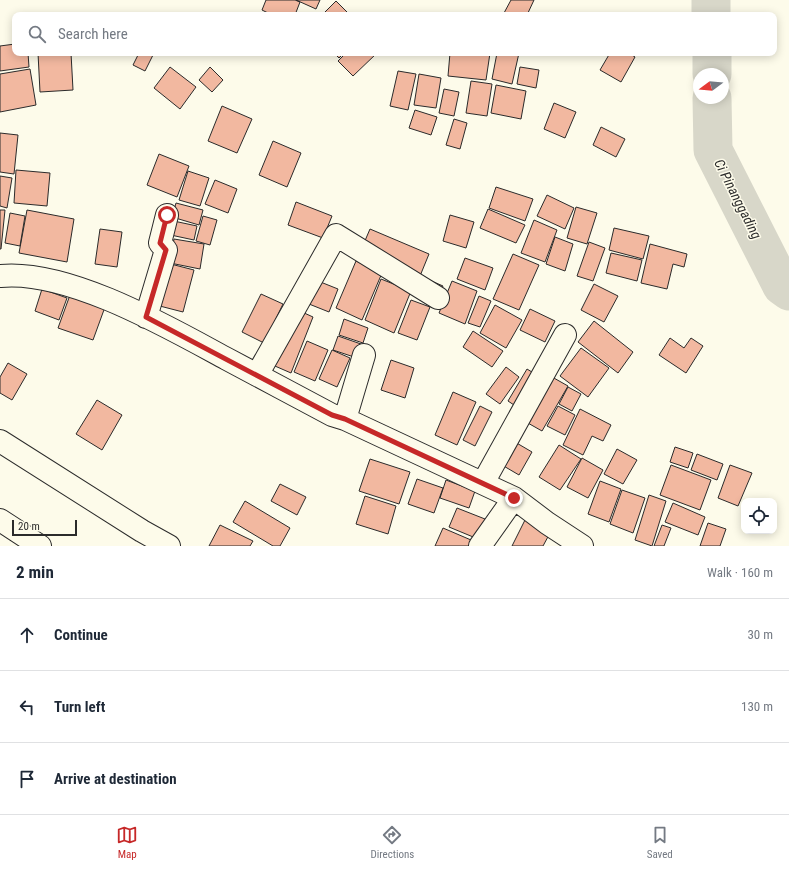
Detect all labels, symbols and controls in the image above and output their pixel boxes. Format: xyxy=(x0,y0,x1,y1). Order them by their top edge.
search box xyxy=(12,12,777,56)
icon: search xyxy=(26,23,48,45)
text: Search here xyxy=(58,25,128,43)
north arrow xyxy=(693,68,729,104)
water label: Ci Pinanggading xyxy=(711,156,765,242)
route start xyxy=(158,206,176,224)
route end xyxy=(505,489,523,507)
map controls xyxy=(741,498,777,534)
button: locate xyxy=(741,498,777,534)
scale bar xyxy=(12,518,77,537)
text: 20 m xyxy=(18,520,40,533)
text: 2 min xyxy=(16,562,54,582)
text: Walk · 160 m xyxy=(707,565,773,580)
icon: ahead xyxy=(16,624,38,646)
text: Continue xyxy=(54,626,108,644)
text: 30 m xyxy=(747,627,773,642)
icon: left xyxy=(16,696,38,718)
text: Turn left xyxy=(54,698,105,716)
text: 130 m xyxy=(741,699,773,714)
icon: arrive xyxy=(16,768,38,790)
text: Arrive at destination xyxy=(54,770,177,788)
tab: Map xyxy=(116,824,138,861)
tab: Directions xyxy=(370,824,414,861)
tab: Saved xyxy=(647,824,673,861)

